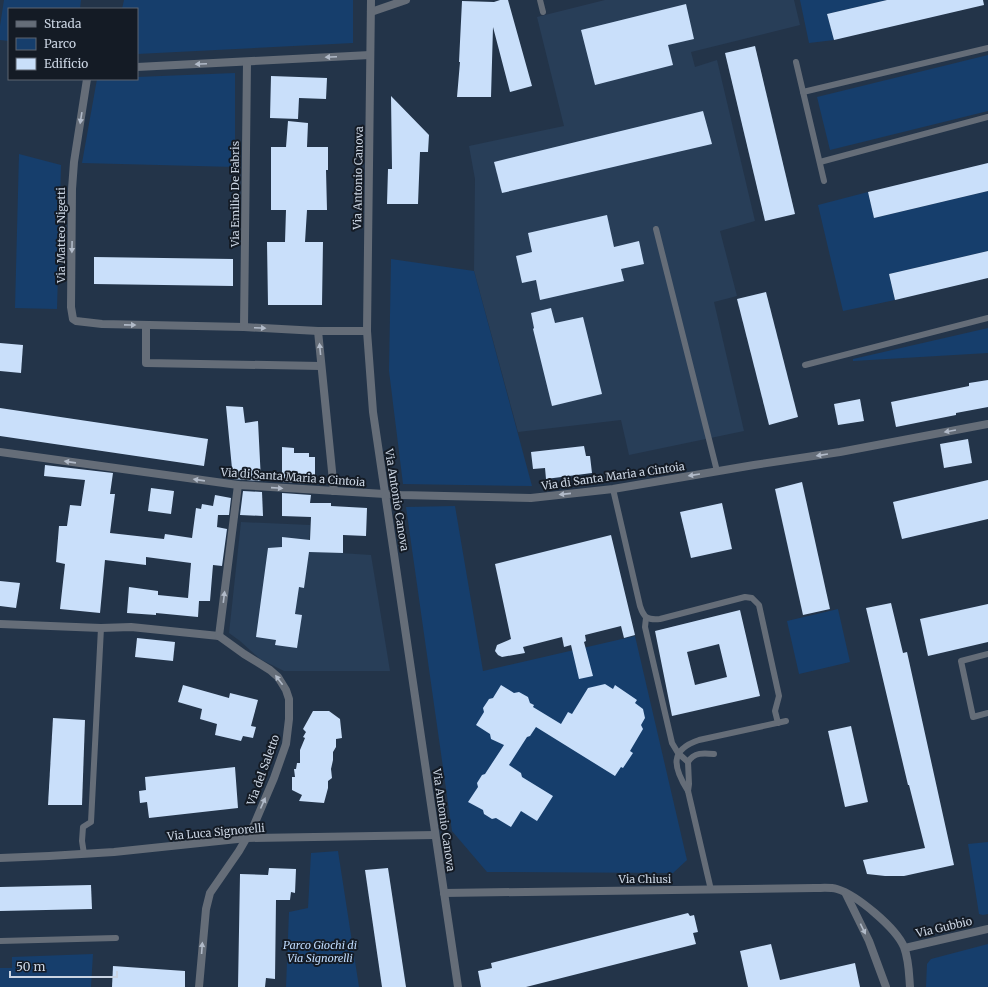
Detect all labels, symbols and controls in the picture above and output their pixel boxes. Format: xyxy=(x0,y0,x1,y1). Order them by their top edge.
legend xyxy=(8,8,138,80)
text: Strada xyxy=(44,16,82,31)
text: Parco xyxy=(44,36,76,51)
one-way arrow xyxy=(325,54,337,61)
text: Edificio xyxy=(44,56,88,71)
one-way arrow xyxy=(195,61,207,68)
one-way arrow xyxy=(78,111,84,124)
street label: Via Antonio Canova xyxy=(350,126,366,231)
street label: Via Emilio De Fabris xyxy=(228,141,242,248)
street label: Via Matteo Nigetti xyxy=(54,187,68,284)
one-way arrow xyxy=(69,241,75,254)
one-way arrow xyxy=(124,322,137,328)
one-way arrow xyxy=(254,324,266,331)
one-way arrow xyxy=(316,343,323,355)
one-way arrow xyxy=(944,428,956,434)
street label: Via Antonio Canova xyxy=(382,447,412,552)
one-way arrow xyxy=(816,452,828,458)
one-way arrow xyxy=(64,459,76,465)
street label: Via di Santa Maria a Cintoia xyxy=(539,459,686,493)
street label: Via di Santa Maria a Cintoia xyxy=(219,465,366,489)
one-way arrow xyxy=(687,472,700,478)
one-way arrow xyxy=(193,477,205,483)
one-way arrow xyxy=(270,484,283,491)
one-way arrow xyxy=(559,491,571,497)
one-way arrow xyxy=(221,591,227,603)
one-way arrow xyxy=(275,674,283,685)
street label: Via del Saletto xyxy=(243,732,283,808)
street label: Via Antonio Canova xyxy=(430,767,458,872)
one-way arrow xyxy=(260,797,266,808)
street label: Via Luca Signorelli xyxy=(166,821,266,843)
street label: Via Chiusi xyxy=(618,872,672,886)
street label: Via Gubbio xyxy=(914,914,974,940)
one-way arrow xyxy=(860,923,866,935)
park label: Parco Giochi di Via Signorelli xyxy=(283,938,357,965)
one-way arrow xyxy=(199,942,206,954)
scale bar xyxy=(10,953,117,979)
text: 50 m xyxy=(16,959,45,974)

